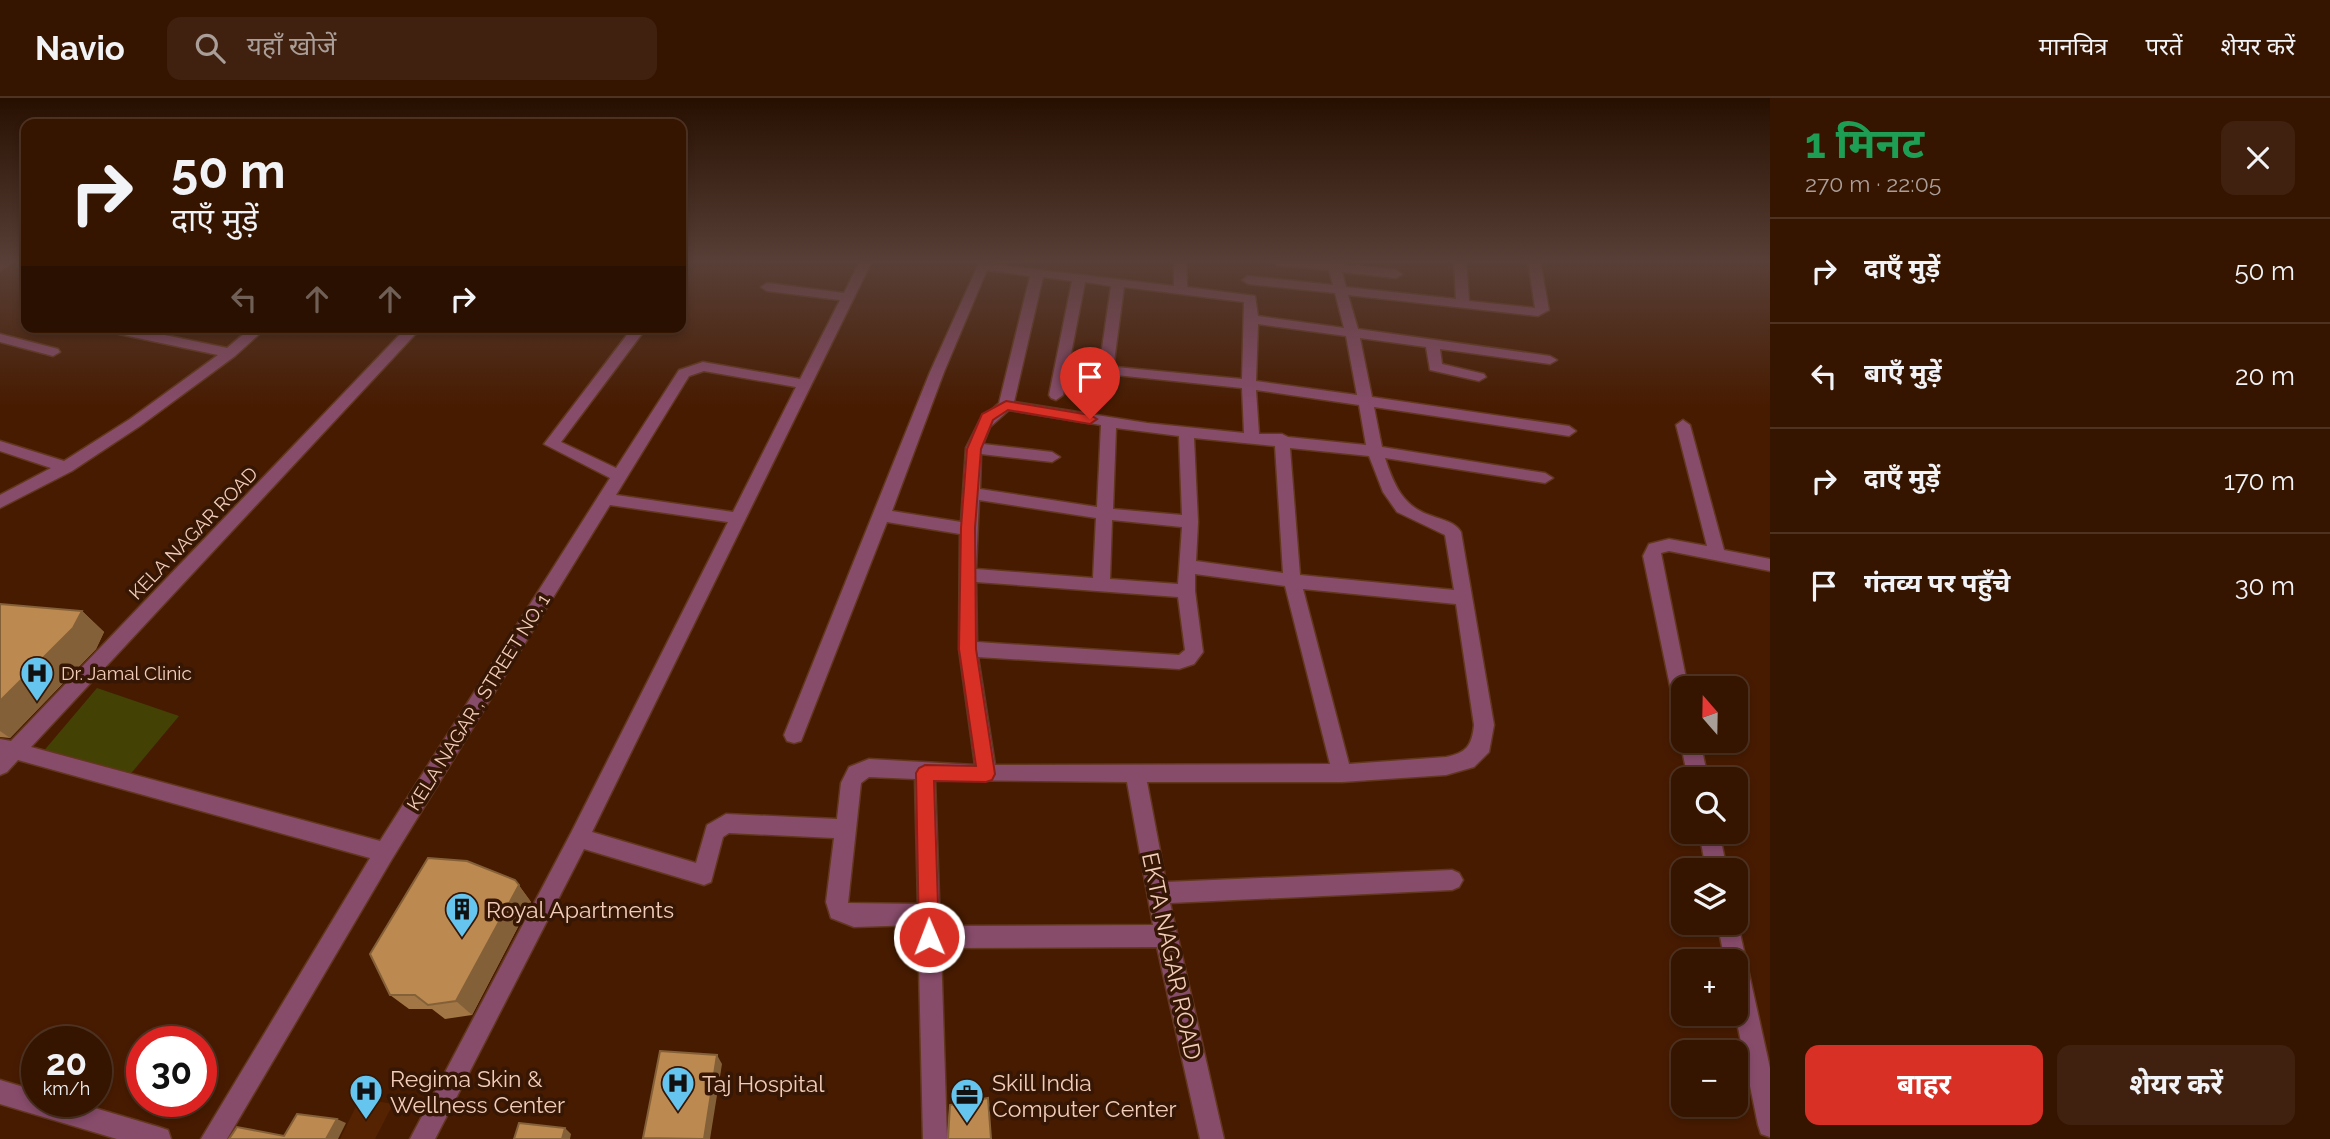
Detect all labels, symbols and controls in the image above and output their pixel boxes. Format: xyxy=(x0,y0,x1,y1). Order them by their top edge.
search box xyxy=(167,17,657,80)
text: Navio xyxy=(35,29,125,68)
icon: search xyxy=(191,29,229,67)
text: यहाँ खोजें xyxy=(247,31,336,61)
text: मानचित्र xyxy=(2039,32,2107,61)
text: परतें xyxy=(2145,32,2183,61)
text: शेयर करें xyxy=(2221,32,2295,61)
text: 1 मिनट xyxy=(1805,119,1924,168)
button: close xyxy=(2221,121,2295,195)
text: 50 m xyxy=(171,142,286,199)
icon: right xyxy=(56,147,147,238)
text: 270 m · 22:05 xyxy=(1805,170,1941,197)
text: दाएँ मुड़ें xyxy=(171,201,258,238)
icon: right xyxy=(1805,252,1843,290)
text: दाएँ मुड़ें xyxy=(1864,253,1940,283)
text: 50 m xyxy=(2234,256,2295,286)
icon: left xyxy=(225,280,263,318)
icon: ahead xyxy=(298,280,336,318)
icon: ahead xyxy=(371,280,409,318)
icon: right xyxy=(444,280,482,318)
pin xyxy=(1060,347,1120,419)
icon: left xyxy=(1805,357,1843,395)
icon: arrive xyxy=(1071,358,1109,396)
text: बाएँ मुड़ें xyxy=(1864,358,1942,388)
text: 20 m xyxy=(2235,361,2295,391)
street label: KELA NAGAR ROAD xyxy=(124,462,262,604)
icon: right xyxy=(1805,462,1843,500)
text: दाएँ मुड़ें xyxy=(1864,463,1940,493)
text: 170 m xyxy=(2224,466,2295,496)
icon: arrive xyxy=(1805,567,1843,605)
text: गंतव्य पर पहुँचे xyxy=(1864,568,2010,598)
text: 30 m xyxy=(2235,571,2295,601)
street label: KELA NAGAR , STREET NO. 1 xyxy=(402,590,554,814)
hospital icon: Dr. Jamal Clinic xyxy=(18,654,56,703)
place label: Dr. Jamal Clinic xyxy=(61,662,192,684)
north arrow xyxy=(1671,676,1748,752)
map controls xyxy=(1671,676,1748,1117)
button: search xyxy=(1671,767,1748,844)
street label: EKTA NAGAR ROAD xyxy=(1137,850,1207,1062)
button: layers xyxy=(1671,858,1748,935)
building icon: Royal Apartments xyxy=(443,890,481,939)
place label: Royal Apartments xyxy=(486,896,674,923)
position arrow xyxy=(892,900,966,974)
button: + xyxy=(1671,949,1748,1026)
speed limit sign: 30 xyxy=(126,1026,217,1117)
button: − xyxy=(1671,1040,1748,1117)
text: 20 xyxy=(46,1042,87,1083)
button: बाहर xyxy=(1805,1045,2043,1125)
button: शेयर करें xyxy=(2057,1045,2295,1125)
hospital icon: Taj Hospital xyxy=(659,1064,697,1113)
place label: Regima Skin & Wellness Center xyxy=(390,1065,565,1118)
place label: Skill India Computer Center xyxy=(992,1069,1177,1122)
place label: Taj Hospital xyxy=(702,1070,825,1097)
hospital icon: Regima Skin & Wellness Center xyxy=(347,1072,385,1121)
office icon: Skill India Computer Center xyxy=(948,1076,986,1125)
text: km/h xyxy=(43,1078,90,1099)

